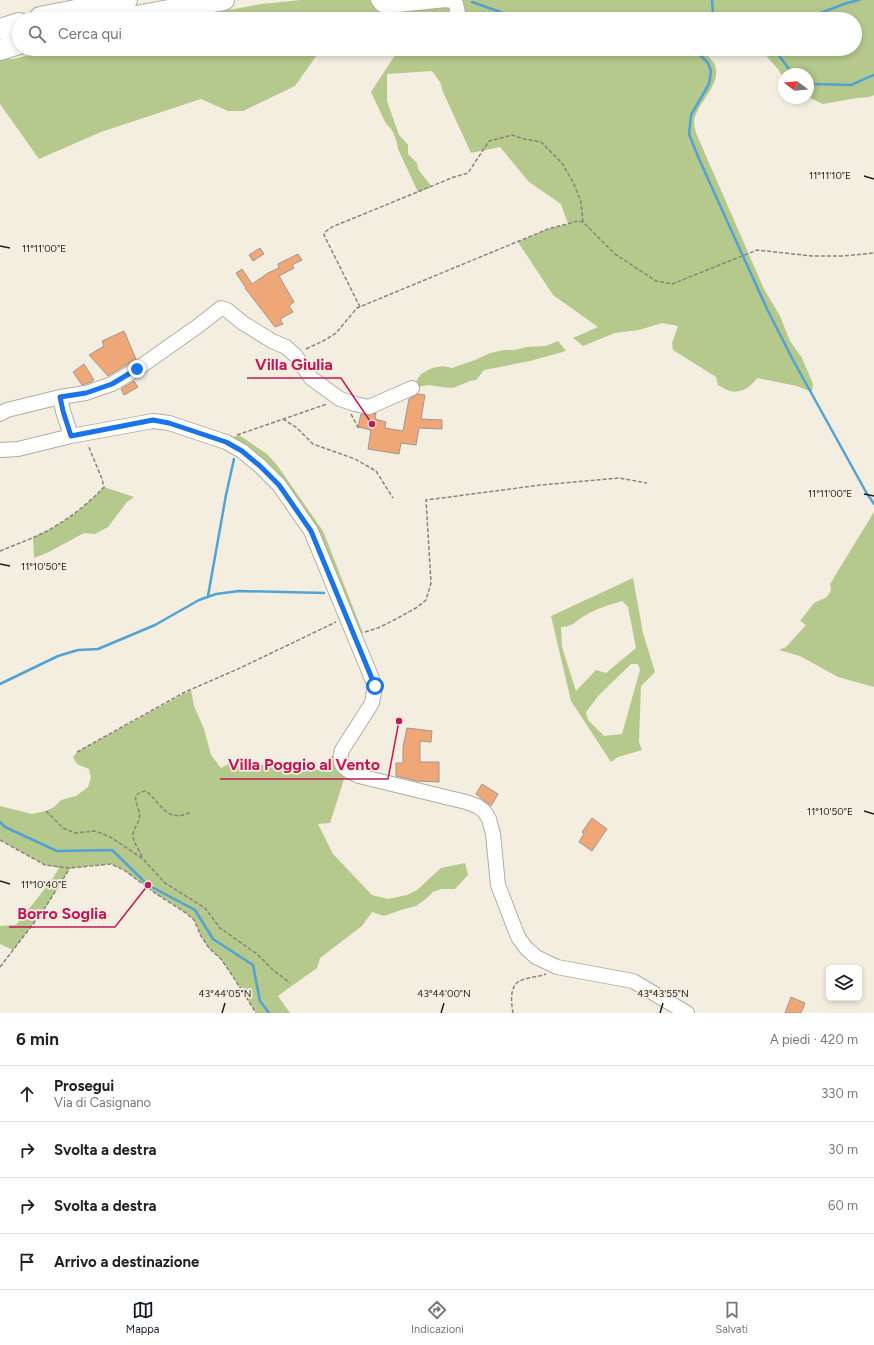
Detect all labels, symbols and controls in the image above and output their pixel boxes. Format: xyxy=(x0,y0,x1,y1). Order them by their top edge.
search box xyxy=(12,12,862,56)
icon: search xyxy=(26,23,48,45)
text: Cerca qui xyxy=(58,25,122,43)
north arrow xyxy=(778,68,814,104)
text: 11°11'10"E xyxy=(809,169,851,182)
text: 11°11'00"E xyxy=(22,242,66,255)
callout: Villa Giulia xyxy=(247,350,341,378)
text: Villa Giulia xyxy=(255,355,333,374)
route end xyxy=(128,360,146,378)
text: 11°11'00"E xyxy=(808,487,852,500)
text: 11°10'50"E xyxy=(21,560,67,573)
route start xyxy=(366,677,384,695)
callout: Villa Poggio al Vento xyxy=(220,751,388,779)
text: Villa Poggio al Vento xyxy=(228,755,380,774)
text: 11°10'50"E xyxy=(807,805,853,818)
text: 11°10'40"E xyxy=(21,878,67,891)
callout: Borro Soglia xyxy=(9,899,115,927)
text: Borro Soglia xyxy=(17,904,107,923)
map controls xyxy=(826,965,862,1001)
button: layers xyxy=(826,965,862,1001)
text: 43°44'05"N xyxy=(199,987,251,1000)
text: 43°44'00"N xyxy=(417,987,471,1000)
text: 43°43'55"N xyxy=(637,987,689,1000)
text: 6 min xyxy=(16,1029,59,1049)
text: A piedi · 420 m xyxy=(770,1032,858,1047)
text: Prosegui xyxy=(54,1077,114,1095)
icon: ahead xyxy=(16,1083,38,1105)
text: 330 m xyxy=(821,1086,858,1101)
text: Via di Casignano xyxy=(54,1095,151,1110)
icon: right xyxy=(16,1139,38,1161)
text: Svolta a destra xyxy=(54,1141,157,1159)
text: 30 m xyxy=(828,1142,858,1157)
icon: right xyxy=(16,1195,38,1217)
text: Svolta a destra xyxy=(54,1197,157,1215)
text: 60 m xyxy=(828,1198,858,1213)
icon: arrive xyxy=(16,1251,38,1273)
text: Arrivo a destinazione xyxy=(54,1253,199,1271)
tab: Mappa xyxy=(126,1299,159,1336)
tab: Indicazioni xyxy=(411,1299,464,1336)
tab: Salvati xyxy=(715,1299,748,1336)

